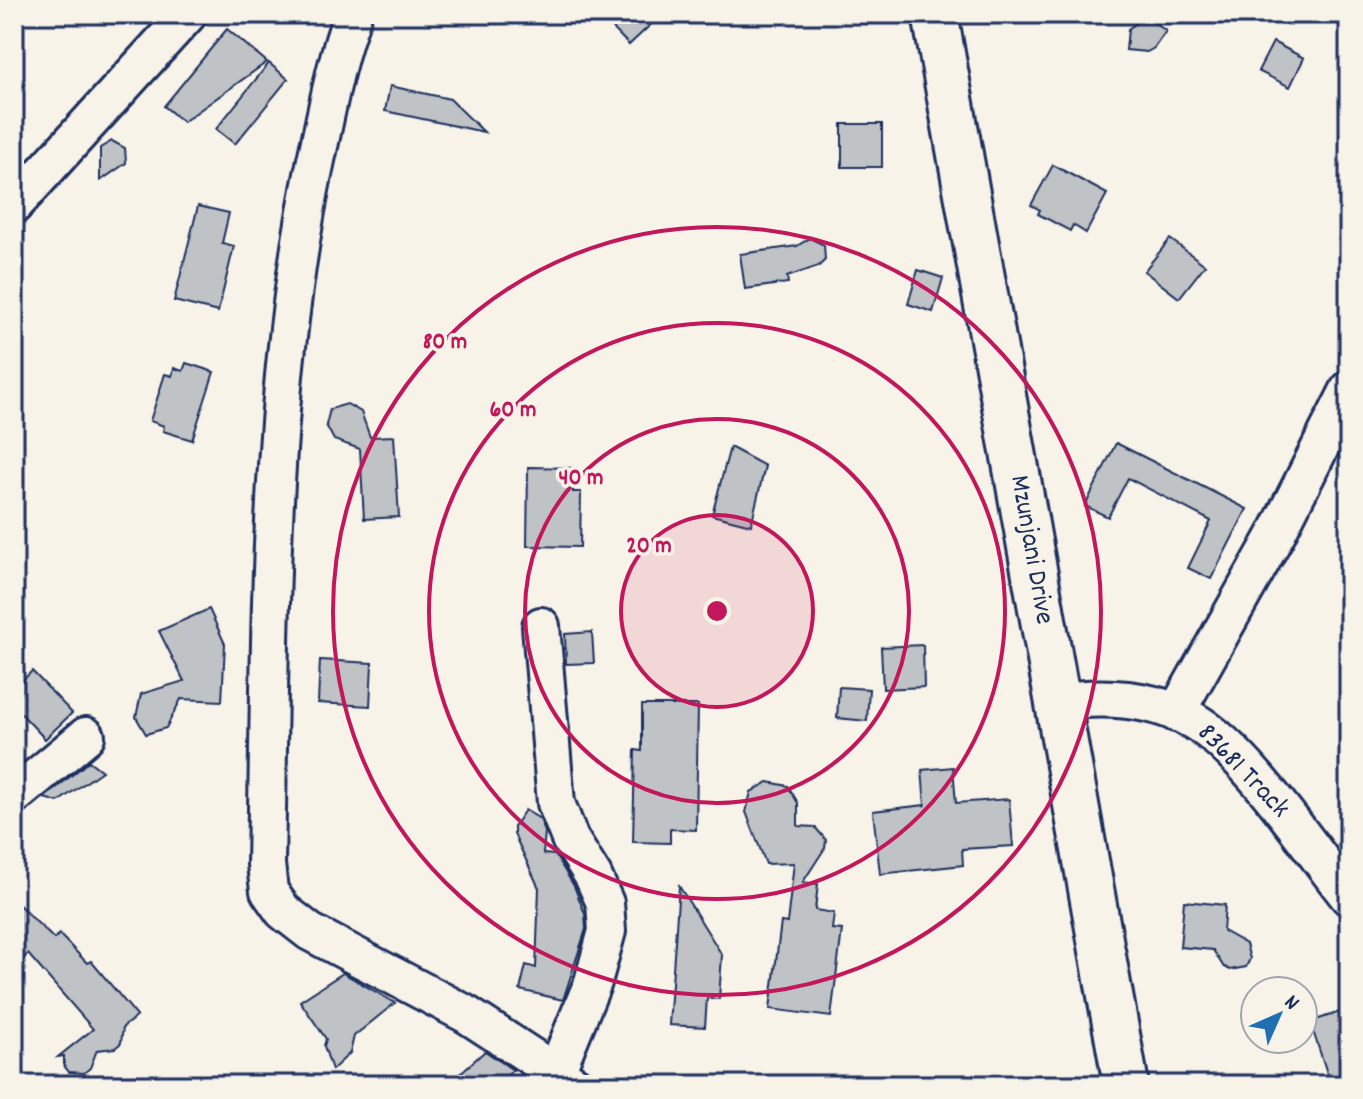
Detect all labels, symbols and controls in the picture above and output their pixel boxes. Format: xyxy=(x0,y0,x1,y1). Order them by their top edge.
text: 80 m xyxy=(423,326,467,360)
text: 60 m xyxy=(490,394,536,428)
text: 40 m xyxy=(558,462,604,496)
street label: Mzunjani Drive xyxy=(997,472,1063,628)
text: 20 m xyxy=(626,530,672,564)
centre of rings xyxy=(703,597,731,625)
street label: 83681 Track xyxy=(1186,715,1298,829)
north arrow xyxy=(1239,975,1319,1055)
text: N xyxy=(1276,989,1306,1018)

